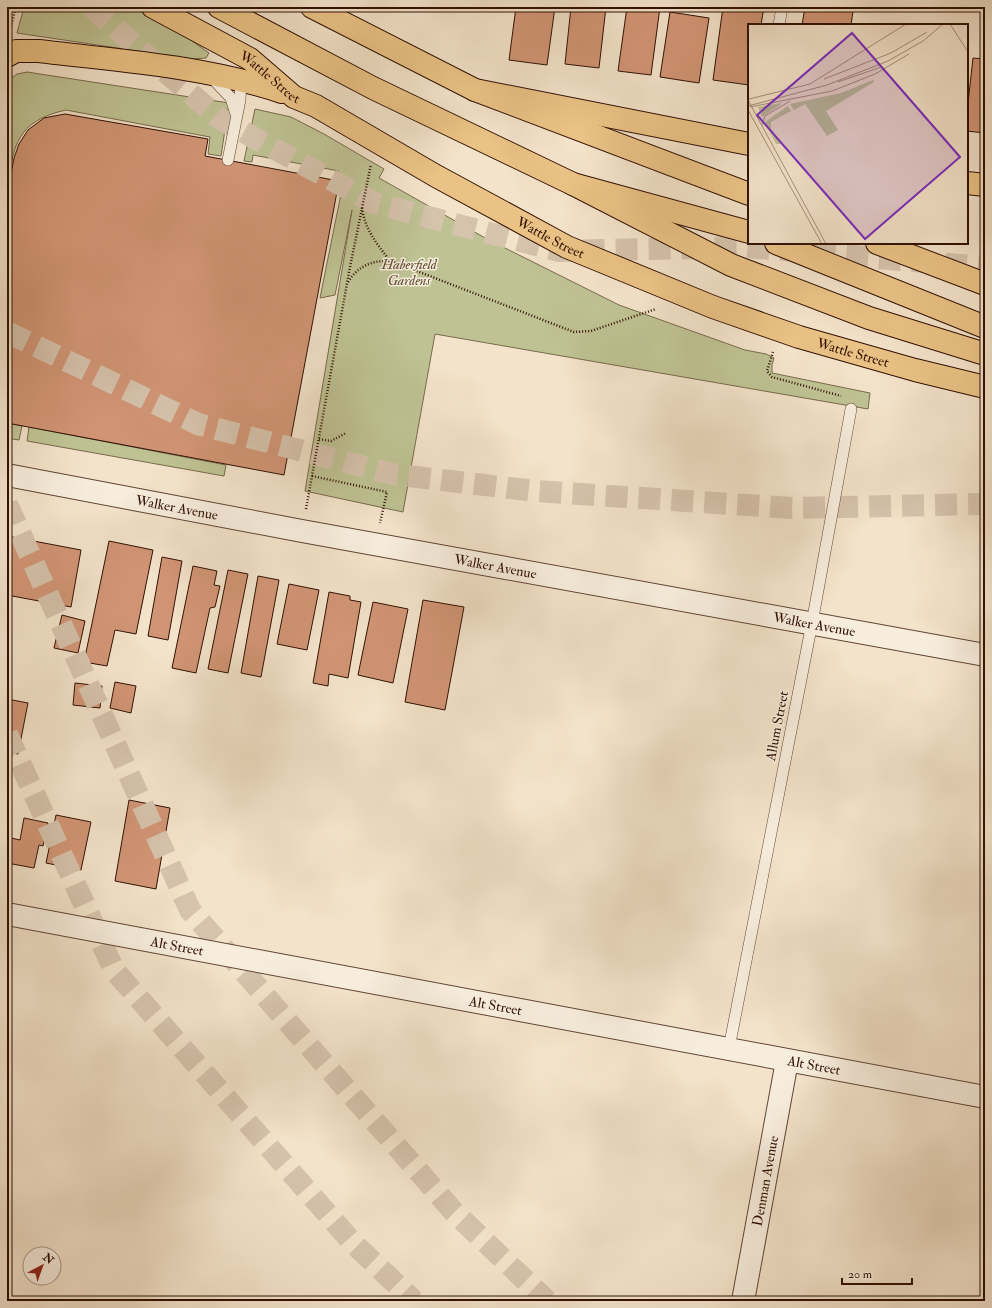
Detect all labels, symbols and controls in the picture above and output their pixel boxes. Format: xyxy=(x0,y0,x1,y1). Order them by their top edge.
inset map xyxy=(748,24,968,244)
street label: Wattle Street xyxy=(236,46,303,107)
street label: Wattle Street xyxy=(513,212,587,262)
park label: Haberfield Gardens xyxy=(380,256,438,289)
street label: Wattle Street xyxy=(814,334,891,371)
street label: Walker Avenue xyxy=(133,491,220,523)
street label: Walker Avenue xyxy=(452,550,538,582)
street label: Walker Avenue xyxy=(771,608,857,640)
street label: Allum Street xyxy=(762,689,792,763)
street label: Alt Street xyxy=(148,932,205,959)
street label: Alt Street xyxy=(467,992,524,1019)
street label: Alt Street xyxy=(785,1052,842,1078)
street label: Denman Avenue xyxy=(748,1134,782,1228)
north arrow xyxy=(22,1246,62,1286)
text: N xyxy=(39,1250,57,1268)
scale bar xyxy=(842,1260,912,1286)
text: 20 m xyxy=(848,1267,873,1282)

